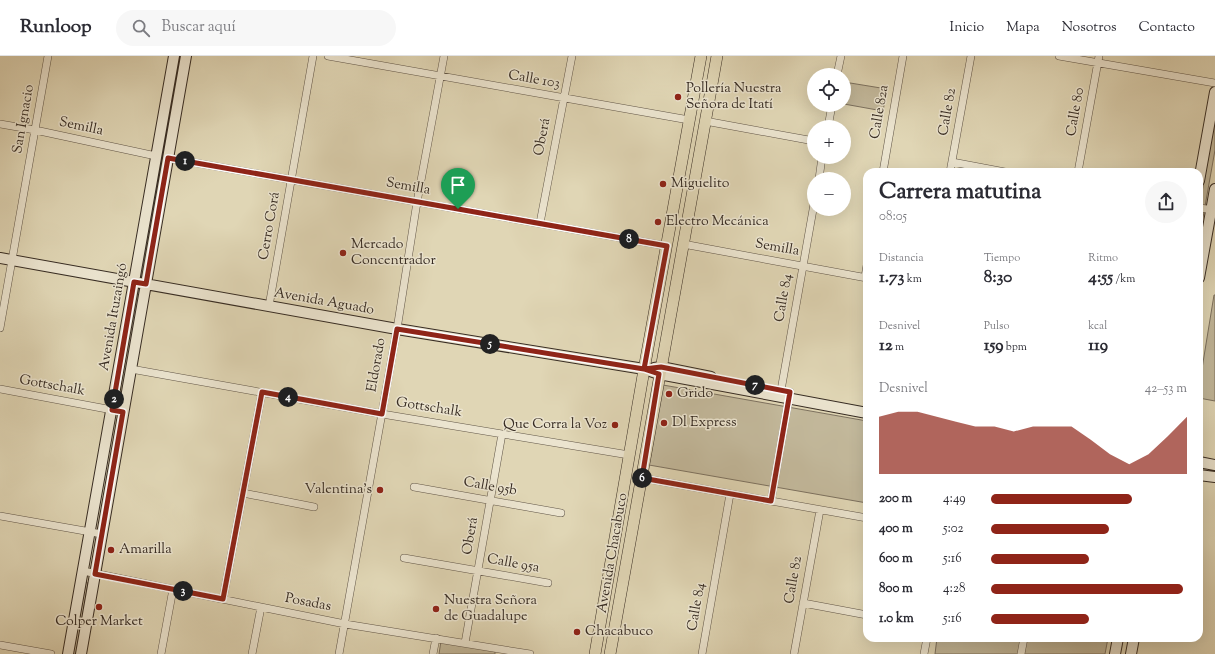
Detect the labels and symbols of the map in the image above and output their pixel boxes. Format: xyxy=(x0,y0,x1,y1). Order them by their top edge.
street label: Calle 103 xyxy=(506,66,562,94)
place label: Pollería Nuestra Señora de Itatí xyxy=(686,79,782,115)
street label: San Ignacio xyxy=(8,83,40,155)
street label: Calle 82a xyxy=(865,83,895,141)
street label: Calle 82 xyxy=(934,86,962,137)
street label: Calle 80 xyxy=(1062,86,1090,138)
marker: Pollería Nuestra Señora de Itatí xyxy=(673,92,683,102)
street label: Semilla xyxy=(57,113,105,142)
street label: Oberá xyxy=(530,116,557,157)
pin: 1 xyxy=(175,151,195,171)
pin xyxy=(441,168,475,209)
street label: Semilla xyxy=(384,173,432,201)
place label: Miguelito xyxy=(671,174,730,194)
marker: Miguelito xyxy=(658,179,668,189)
street label: Cerro Corá xyxy=(254,190,286,262)
place label: Electro Mecánica xyxy=(666,212,769,232)
marker: Electro Mecánica xyxy=(653,217,663,227)
pin: 8 xyxy=(619,229,639,249)
street label: Semilla xyxy=(753,234,801,262)
place label: Mercado Concentrador xyxy=(351,235,436,271)
marker: Mercado Concentrador xyxy=(338,248,348,258)
street label: Avenida Ituzaingó xyxy=(95,261,133,373)
street label: Calle 84 xyxy=(770,272,798,324)
street label: Avenida Aguado xyxy=(272,283,376,321)
pin: 5 xyxy=(480,334,500,354)
street label: Eldorado xyxy=(362,336,392,394)
street label: Gottschalk xyxy=(17,370,87,402)
pin: 7 xyxy=(745,375,765,395)
place label: Grido xyxy=(677,384,713,404)
pin: 4 xyxy=(278,387,298,407)
pin: 2 xyxy=(104,389,124,409)
marker: Grido xyxy=(664,389,674,399)
street label: Gottschalk xyxy=(394,393,464,423)
place label: Dl Express xyxy=(672,413,737,433)
place label: Que Corra la Voz xyxy=(503,415,607,435)
marker: Dl Express xyxy=(659,418,669,428)
marker: Que Corra la Voz xyxy=(610,420,620,430)
pin: 6 xyxy=(632,468,652,488)
street label: Calle 95b xyxy=(462,472,519,502)
place label: Valentina's xyxy=(305,480,372,500)
marker: Valentina's xyxy=(375,485,385,495)
street label: Avenida Chacabuco xyxy=(593,491,633,615)
street label: Oberá xyxy=(458,515,484,556)
place label: Amarilla xyxy=(119,540,172,560)
marker: Amarilla xyxy=(106,545,116,555)
street label: Calle 95a xyxy=(485,550,541,579)
street label: Calle 82 xyxy=(780,554,808,605)
pin: 3 xyxy=(173,581,193,601)
street label: Calle 84 xyxy=(683,581,711,633)
street label: Posadas xyxy=(283,589,333,617)
place label: Nuestra Señora de Guadalupe xyxy=(444,591,538,627)
marker: Colper Market xyxy=(94,602,104,612)
marker: Nuestra Señora de Guadalupe xyxy=(431,604,441,614)
place label: Colper Market xyxy=(55,612,143,632)
place label: Chacabuco xyxy=(585,622,653,642)
marker: Chacabuco xyxy=(572,627,582,637)

